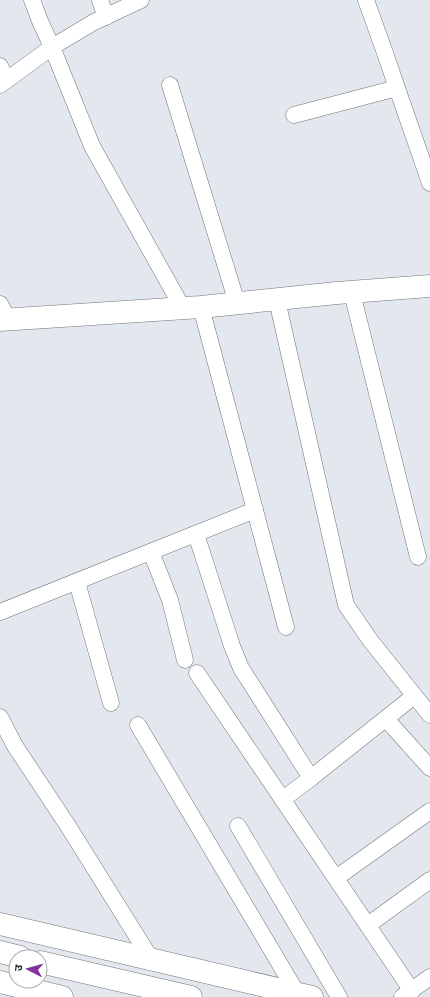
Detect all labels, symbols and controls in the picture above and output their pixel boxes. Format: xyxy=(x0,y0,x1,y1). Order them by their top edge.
north arrow xyxy=(8,949,48,989)
text: उ xyxy=(12,964,25,972)

